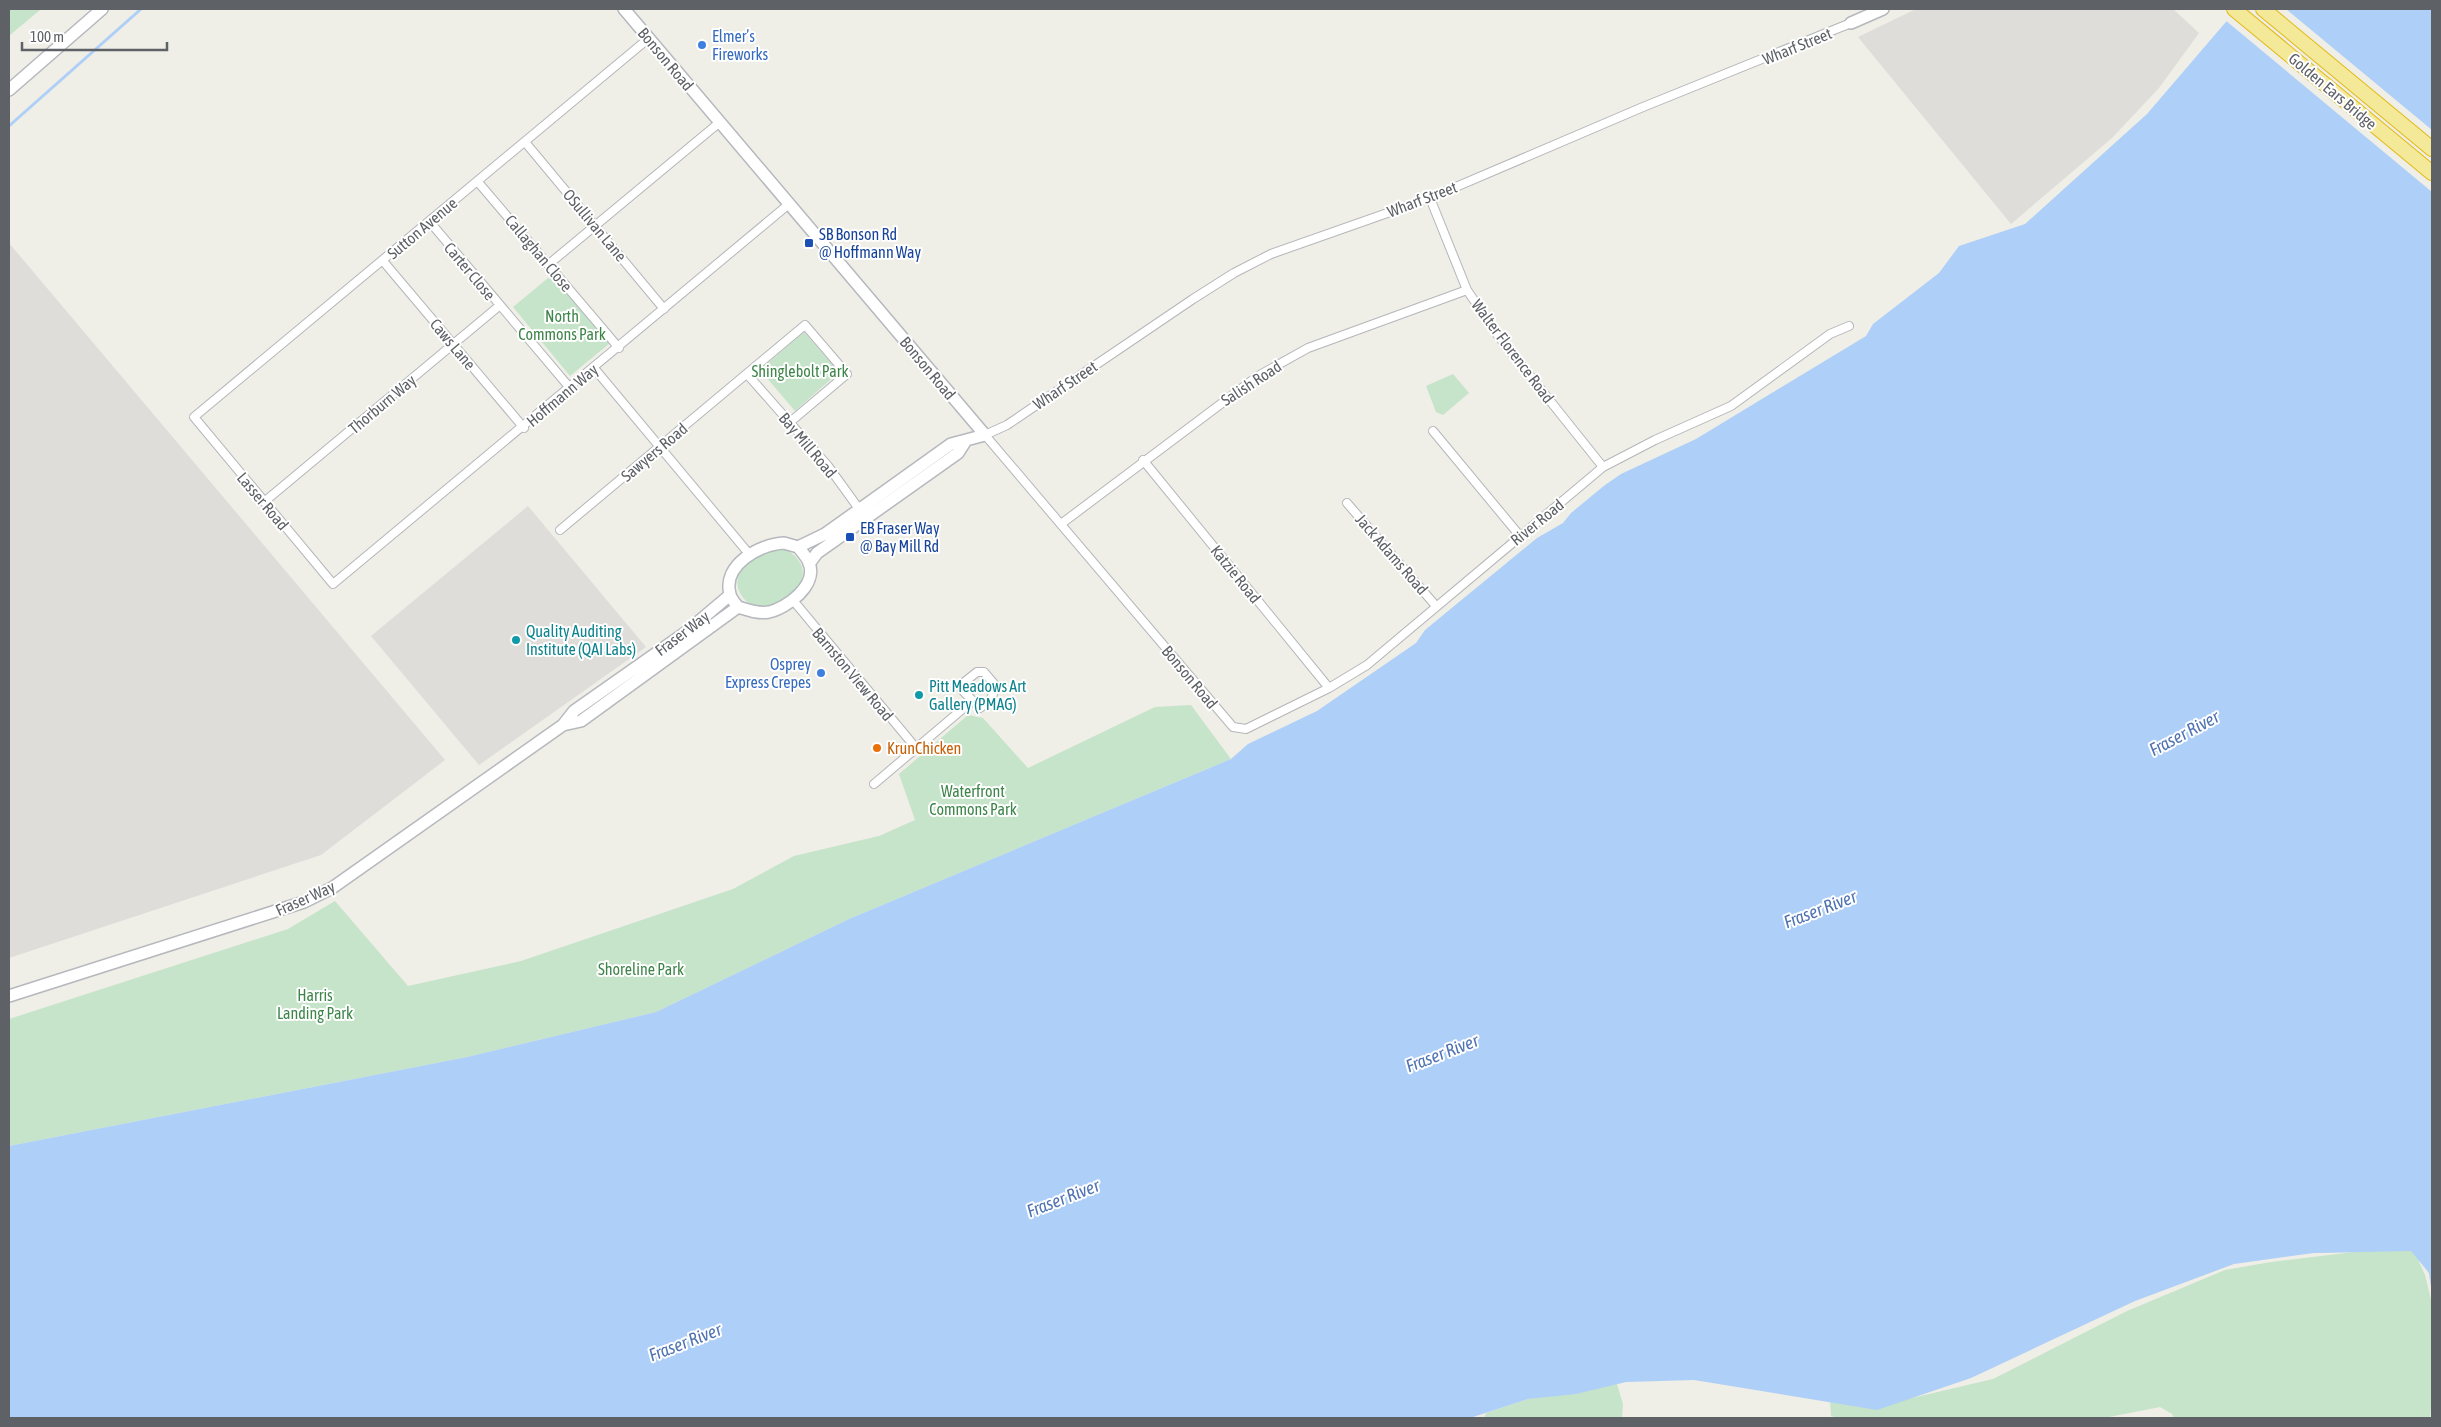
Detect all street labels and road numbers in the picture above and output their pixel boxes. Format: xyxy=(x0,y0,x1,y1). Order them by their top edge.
street label: Bonson Road xyxy=(635,24,697,94)
street label: Wharf Street xyxy=(1760,24,1835,68)
street label: Golden Ears Bridge xyxy=(2285,49,2381,134)
street label: Wharf Street xyxy=(1385,177,1460,220)
street label: OSullivan Lane xyxy=(560,185,630,265)
street label: Sutton Avenue xyxy=(384,194,460,262)
street label: Callaghan Close xyxy=(501,211,576,296)
street label: Carter Close xyxy=(441,239,499,303)
street label: Walter Florence Road xyxy=(1468,296,1558,406)
street label: Caws Lane xyxy=(427,315,479,373)
street label: Bonson Road xyxy=(897,333,959,403)
street label: Wharf Street xyxy=(1030,357,1101,413)
street label: Salish Road xyxy=(1217,357,1285,409)
street label: Hoffmann Way xyxy=(523,360,602,431)
street label: Thorburn Way xyxy=(345,371,420,438)
street label: Bay Mill Road xyxy=(775,409,840,482)
street label: Sawyers Road xyxy=(617,419,691,486)
street label: Lasser Road xyxy=(234,469,292,533)
street label: River Road xyxy=(1507,495,1567,549)
street label: Jack Adams Road xyxy=(1352,510,1432,598)
street label: Katzie Road xyxy=(1207,542,1265,606)
street label: Fraser Way xyxy=(651,607,713,660)
street label: Barnston View Road xyxy=(809,624,897,724)
street label: Bonson Road xyxy=(1159,642,1221,712)
street label: Fraser Way xyxy=(273,877,338,920)

